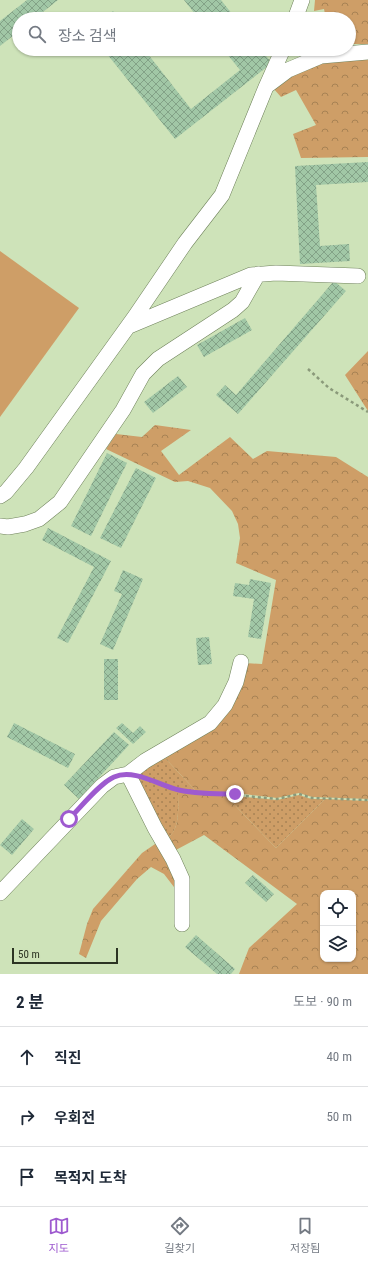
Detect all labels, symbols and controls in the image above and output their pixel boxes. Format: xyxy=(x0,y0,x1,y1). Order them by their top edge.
search box xyxy=(12,12,356,56)
icon: search xyxy=(26,23,48,45)
text: 장소 검색 xyxy=(58,27,117,45)
route end xyxy=(226,785,244,803)
route start xyxy=(60,810,78,828)
map controls xyxy=(320,890,356,962)
button: locate xyxy=(320,890,356,926)
button: layers xyxy=(320,926,356,962)
scale bar xyxy=(12,946,118,965)
text: 50 m xyxy=(18,948,40,961)
text: 2 분 xyxy=(16,992,44,1012)
text: 도보 · 90 m xyxy=(293,994,352,1009)
icon: ahead xyxy=(16,1046,38,1068)
text: 직진 xyxy=(54,1049,82,1067)
text: 40 m xyxy=(326,1049,352,1064)
icon: right xyxy=(16,1106,38,1128)
text: 우회전 xyxy=(54,1109,95,1127)
text: 50 m xyxy=(326,1109,352,1124)
icon: arrive xyxy=(16,1166,38,1188)
text: 목적지 도착 xyxy=(54,1169,126,1187)
tab: 지도 xyxy=(48,1215,70,1255)
tab: 길찾기 xyxy=(165,1215,195,1255)
tab: 저장됨 xyxy=(290,1215,320,1255)

